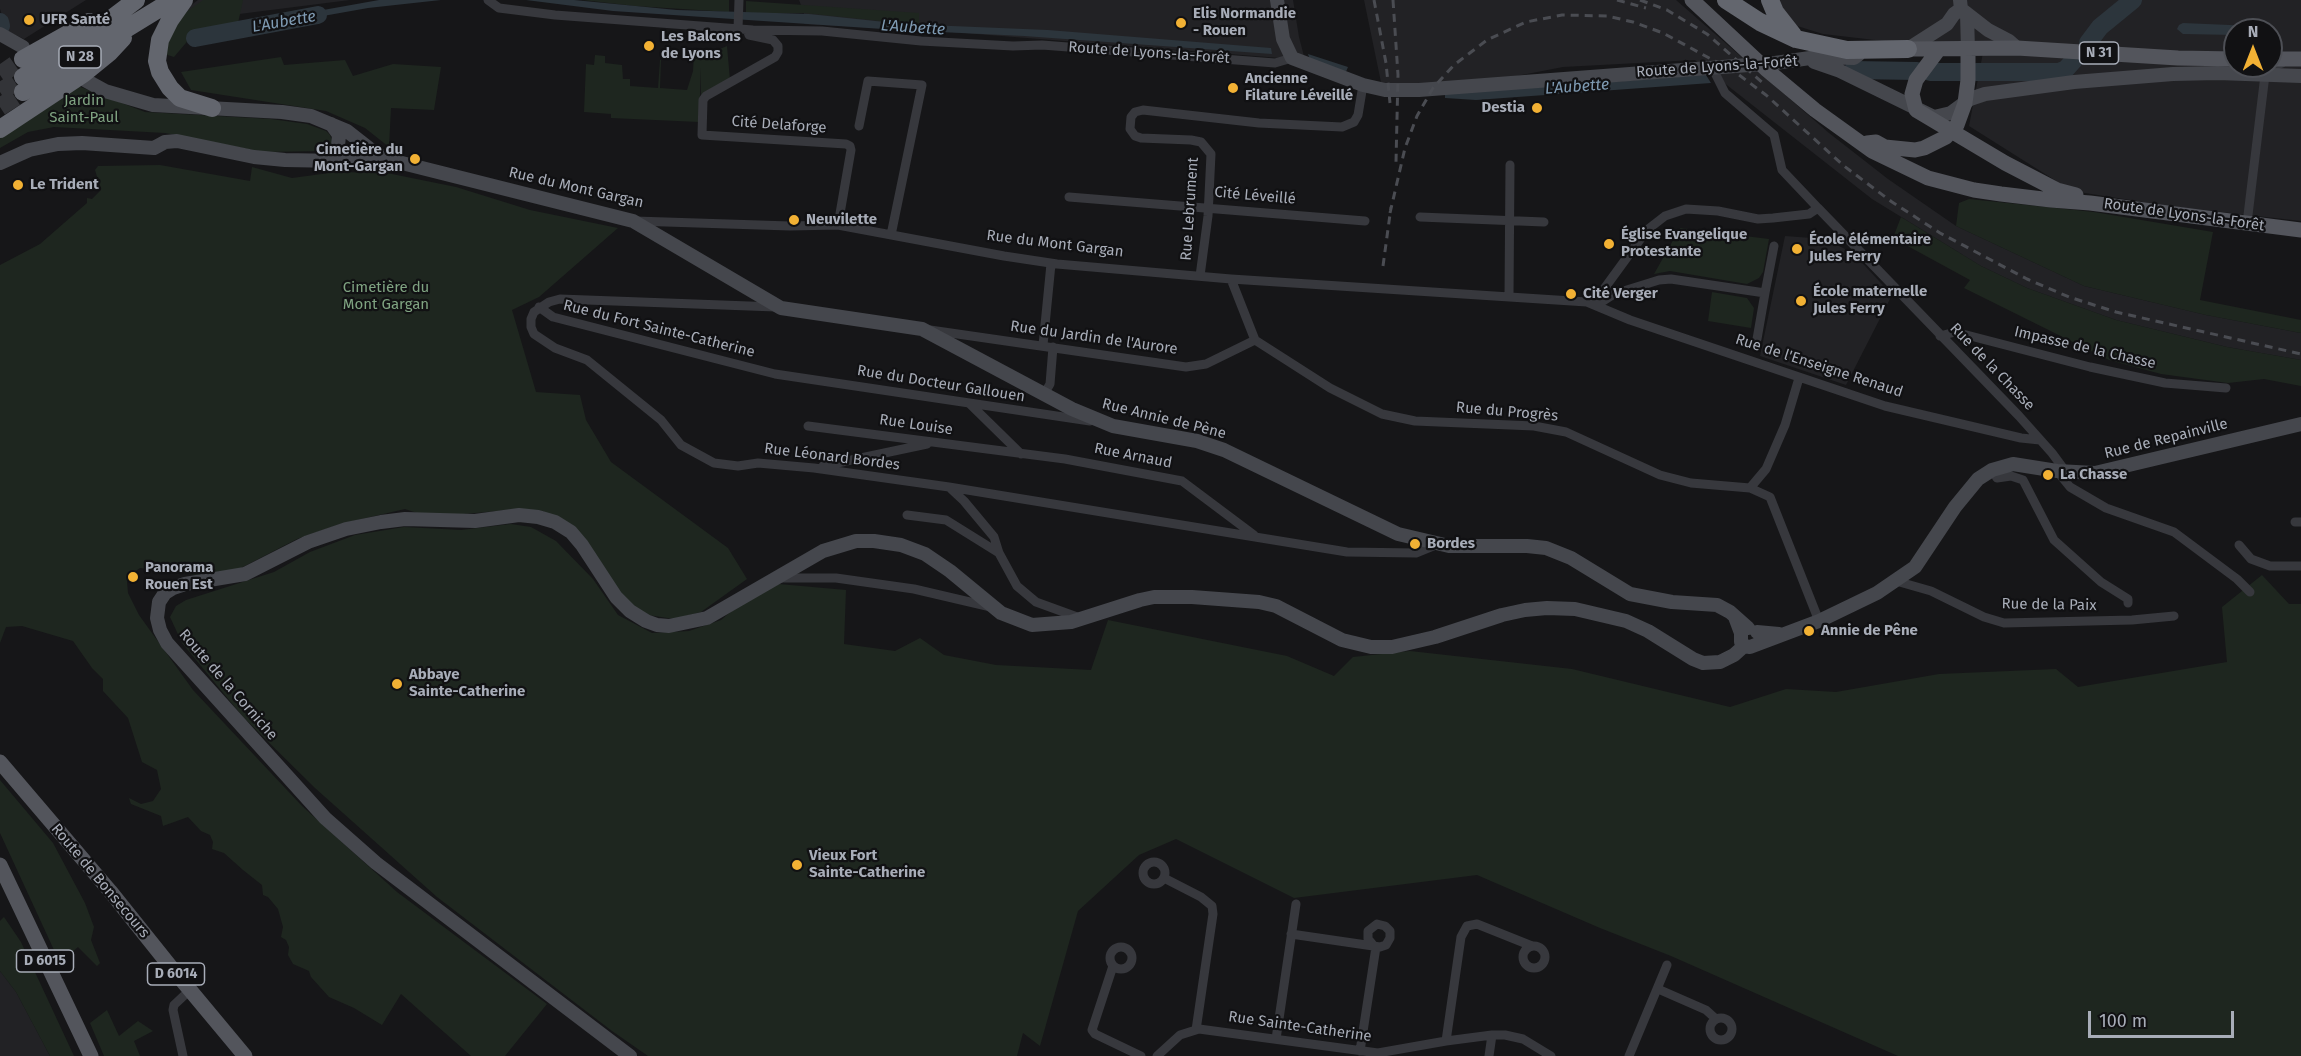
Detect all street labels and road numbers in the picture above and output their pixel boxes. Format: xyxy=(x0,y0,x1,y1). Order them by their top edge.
street label: Route de Lyons-la-Forêt xyxy=(1068,38,1230,68)
road number: N 31 xyxy=(2080,42,2118,64)
road number: N 28 xyxy=(59,46,101,68)
street label: Route de Lyons-la-Forêt xyxy=(1636,52,1798,82)
street label: Cité Delaforge xyxy=(731,113,827,137)
street label: Rue Lebrument xyxy=(1177,157,1203,261)
street label: Rue du Mont Gargan xyxy=(507,164,645,212)
street label: Cité Léveillé xyxy=(1213,183,1297,209)
street label: Route de Lyons-la-Forêt xyxy=(2103,195,2265,235)
street label: Rue du Mont Gargan xyxy=(985,227,1125,261)
street label: Rue du Fort Sainte-Catherine xyxy=(561,296,757,362)
street label: Rue du Jardin de l'Aurore xyxy=(1009,317,1179,359)
street label: Rue de la Chasse xyxy=(1946,320,2038,414)
street label: Impasse de la Chasse xyxy=(2012,323,2158,373)
street label: Rue de l'Enseigne Renaud xyxy=(1733,330,1905,402)
street label: Rue du Docteur Gallouen xyxy=(856,362,1026,406)
street label: Rue Annie de Pène xyxy=(1100,395,1228,443)
street label: Rue du Progrès xyxy=(1455,399,1559,425)
street label: Rue Louise xyxy=(878,411,954,439)
street label: Rue de Repainville xyxy=(2102,415,2230,463)
street label: Rue Léonard Bordes xyxy=(763,440,901,474)
street label: Rue Arnaud xyxy=(1093,440,1173,472)
street label: Rue de la Paix xyxy=(2001,595,2097,615)
street label: Route de la Corniche xyxy=(175,626,281,744)
street label: Route de Bonsecours xyxy=(47,820,153,942)
road number: D 6015 xyxy=(16,950,74,972)
road number: D 6014 xyxy=(148,963,204,985)
street label: Rue Sainte-Catherine xyxy=(1227,1008,1373,1046)

